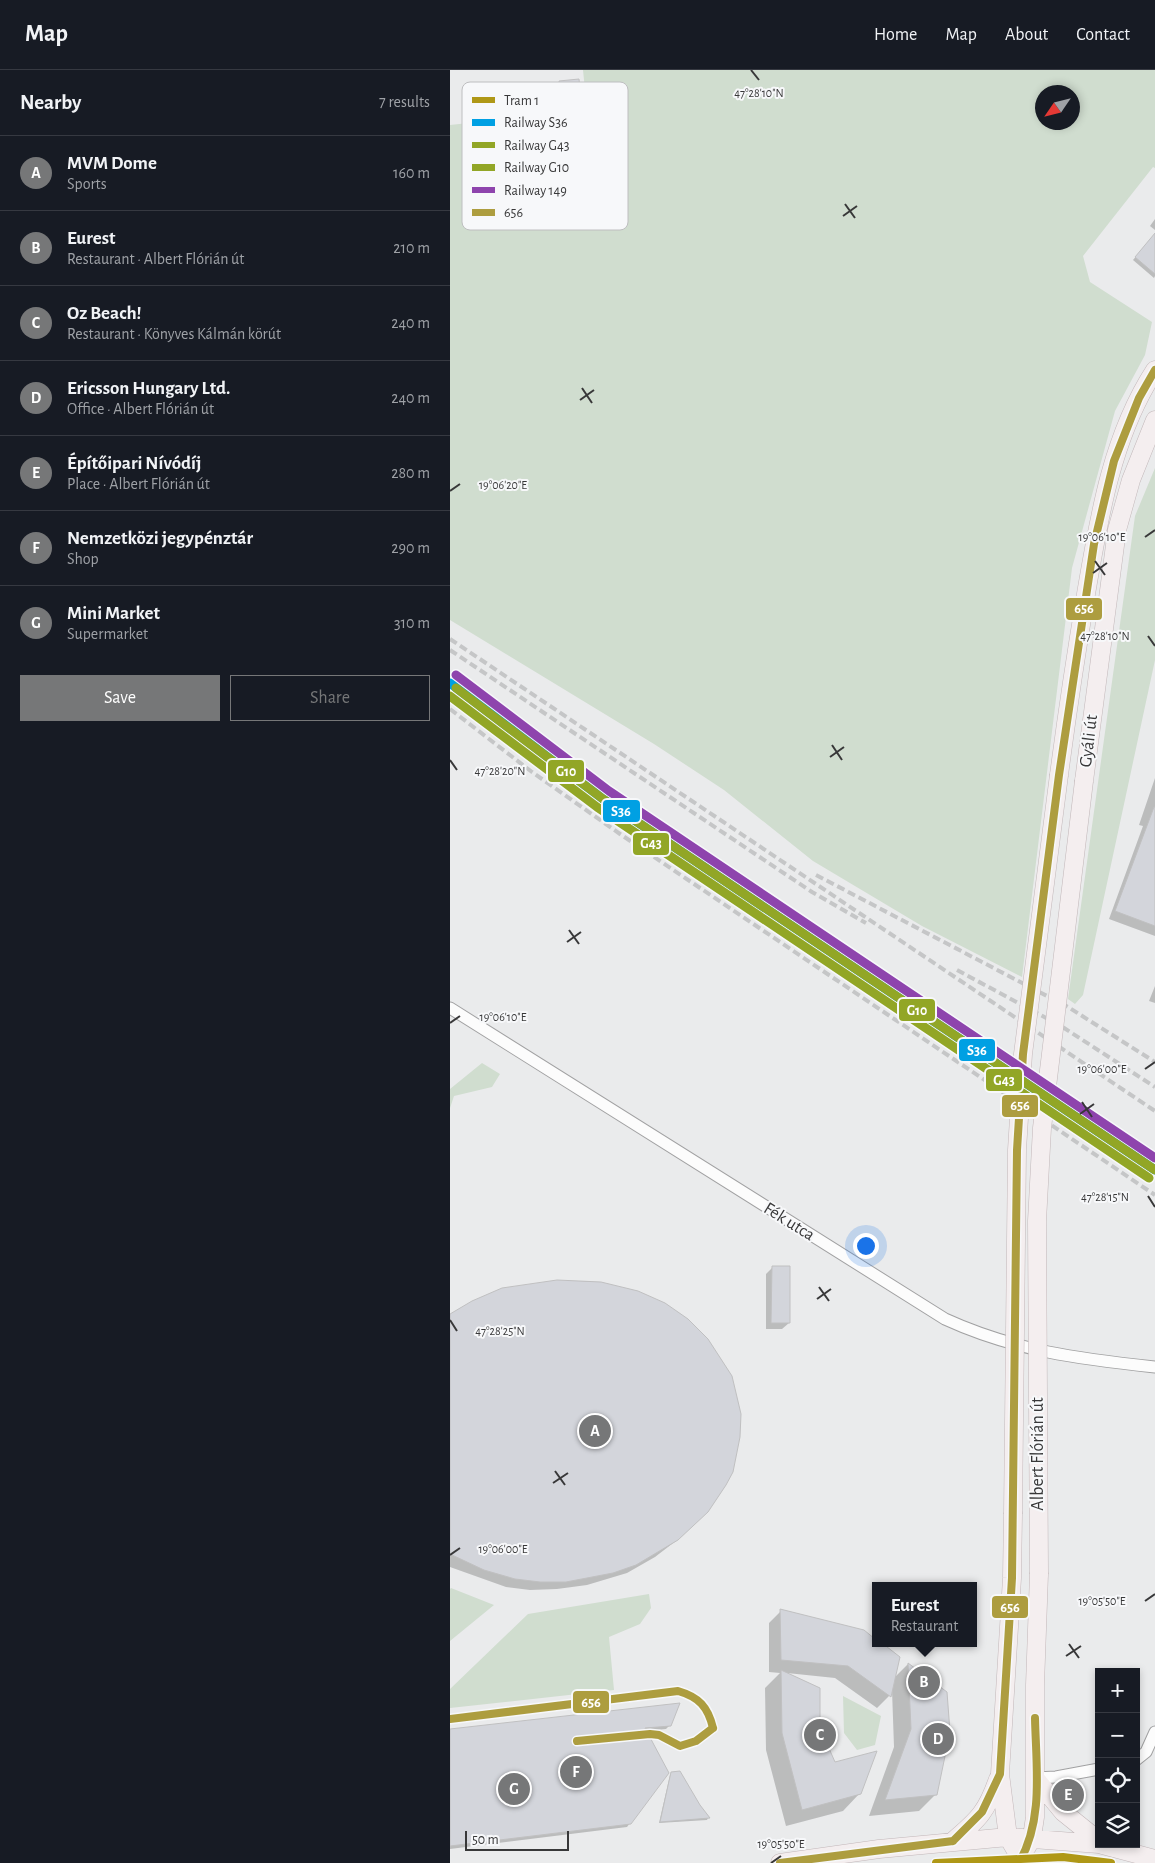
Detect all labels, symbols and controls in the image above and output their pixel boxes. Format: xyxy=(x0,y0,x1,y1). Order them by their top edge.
text: Map xyxy=(25,22,68,46)
text: Home xyxy=(874,26,917,44)
text: Map xyxy=(945,26,977,44)
text: About xyxy=(1005,26,1048,44)
text: Contact xyxy=(1076,26,1130,44)
legend xyxy=(462,82,628,230)
north arrow xyxy=(1035,85,1080,130)
text: 47°28'10"N xyxy=(734,87,784,99)
text: Nearby xyxy=(20,92,81,113)
text: 7 results xyxy=(379,94,430,110)
text: Tram 1 xyxy=(504,94,539,108)
text: Railway S36 xyxy=(504,116,568,130)
text: Railway G43 xyxy=(504,139,570,153)
text: MVM Dome xyxy=(67,154,157,173)
text: Railway G10 xyxy=(504,161,569,175)
text: A xyxy=(31,165,41,181)
text: 160 m xyxy=(393,165,430,181)
text: Sports xyxy=(67,176,107,192)
text: Railway 149 xyxy=(504,184,567,198)
text: 656 xyxy=(504,206,523,220)
text: Eurest xyxy=(67,229,115,248)
text: B xyxy=(31,240,41,256)
text: 210 m xyxy=(393,240,430,256)
text: Restaurant · Albert Flórián út xyxy=(67,251,244,267)
text: Oz Beach! xyxy=(67,304,142,323)
text: C xyxy=(32,315,40,331)
text: 240 m xyxy=(391,315,430,331)
text: Restaurant · Könyves Kálmán körút xyxy=(67,326,281,342)
text: Ericsson Hungary Ltd. xyxy=(67,379,230,398)
text: D xyxy=(31,390,41,406)
text: 240 m xyxy=(391,390,430,406)
text: Office · Albert Flórián út xyxy=(67,401,214,417)
text: Építőipari Nívódíj xyxy=(67,454,201,473)
text: E xyxy=(32,465,40,481)
text: 280 m xyxy=(391,465,430,481)
text: Place · Albert Flórián út xyxy=(67,476,210,492)
text: 19°06'20"E xyxy=(479,479,527,491)
text: Nemzetközi jegypénztár xyxy=(67,529,253,548)
text: 19°06'10"E xyxy=(1079,531,1126,543)
text: F xyxy=(32,540,40,556)
text: 290 m xyxy=(391,540,430,556)
text: Shop xyxy=(67,551,99,567)
line badge: 656 xyxy=(1065,597,1103,621)
text: 656 xyxy=(1074,602,1094,616)
text: Mini Market xyxy=(67,604,160,623)
text: G xyxy=(31,615,41,631)
text: 310 m xyxy=(394,615,430,631)
text: Supermarket xyxy=(67,626,148,642)
text: 47°28'10"N xyxy=(1080,630,1130,642)
button: Save xyxy=(20,675,220,721)
button: Share xyxy=(230,675,430,721)
street label: Gyáli út xyxy=(1077,713,1101,768)
line badge: G10 xyxy=(547,759,585,783)
text: 47°28'20"N xyxy=(475,765,525,777)
text: G10 xyxy=(556,765,576,779)
line badge: S36 xyxy=(602,799,641,823)
text: S36 xyxy=(611,805,631,819)
line badge: G43 xyxy=(632,832,670,856)
text: G43 xyxy=(640,837,662,851)
line badge: G10 xyxy=(898,998,936,1022)
text: G10 xyxy=(907,1004,927,1018)
text: 19°06'10"E xyxy=(480,1011,527,1023)
line badge: S36 xyxy=(958,1038,996,1062)
text: S36 xyxy=(967,1044,987,1058)
text: 19°06'00"E xyxy=(1077,1063,1127,1075)
line badge: G43 xyxy=(985,1068,1023,1092)
text: G43 xyxy=(993,1074,1015,1088)
line badge: 656 xyxy=(1001,1094,1039,1118)
text: 656 xyxy=(1010,1099,1030,1113)
text: 47°28'15"N xyxy=(1081,1191,1129,1203)
street label: Fék utca xyxy=(760,1199,818,1245)
your location xyxy=(853,1233,879,1259)
text: 47°28'25"N xyxy=(475,1325,525,1337)
street label: Albert Flórián út xyxy=(1029,1397,1047,1511)
pin: A xyxy=(579,1412,611,1450)
text: 19°06'00"E xyxy=(478,1543,528,1555)
popup xyxy=(872,1582,977,1647)
line badge: 656 xyxy=(991,1595,1029,1619)
text: 19°05'50"E xyxy=(1078,1595,1126,1607)
text: Eurest xyxy=(891,1596,939,1615)
text: 656 xyxy=(1000,1601,1020,1615)
text: Restaurant xyxy=(891,1618,958,1634)
pin: B xyxy=(908,1663,940,1701)
map controls xyxy=(1095,1668,1140,1848)
button: + xyxy=(1095,1668,1140,1713)
line badge: 656 xyxy=(572,1690,610,1714)
text: 656 xyxy=(581,1696,601,1710)
button: − xyxy=(1095,1713,1140,1758)
pin: C xyxy=(804,1716,836,1754)
pin: D xyxy=(922,1720,954,1758)
pin: F xyxy=(560,1753,592,1791)
button: locate xyxy=(1095,1758,1140,1803)
pin: G xyxy=(498,1770,530,1808)
pin: E xyxy=(1052,1776,1084,1814)
button: layers xyxy=(1095,1803,1140,1848)
scale bar xyxy=(465,1828,569,1851)
text: 50 m xyxy=(472,1833,499,1847)
text: 19°05'50"E xyxy=(757,1838,805,1850)

